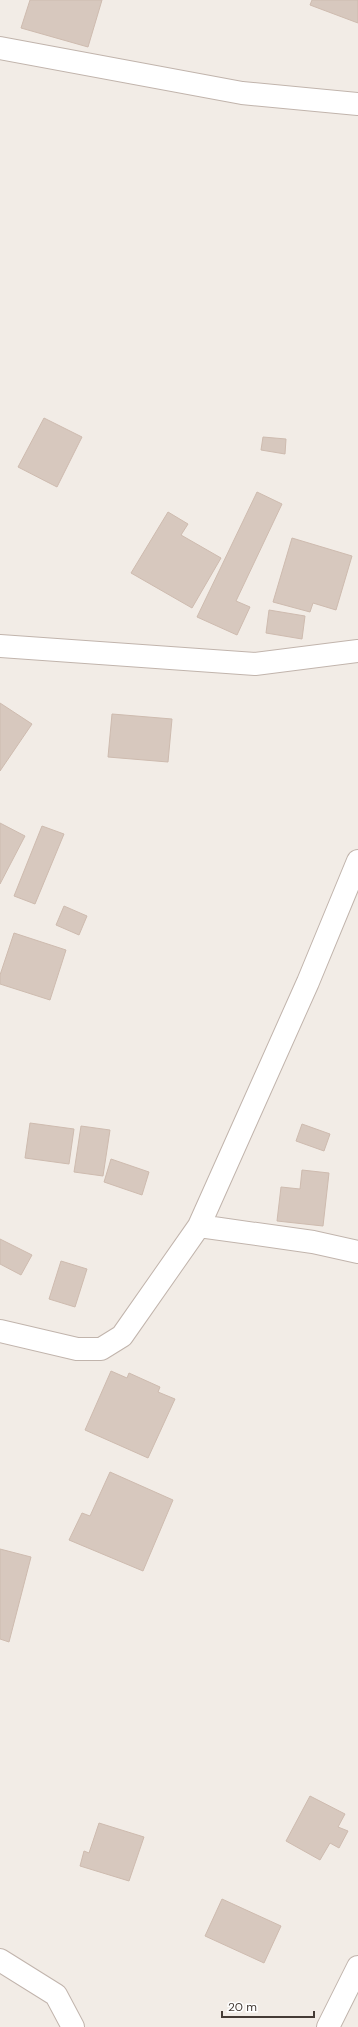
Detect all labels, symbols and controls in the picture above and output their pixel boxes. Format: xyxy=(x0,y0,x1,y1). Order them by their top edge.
scale bar xyxy=(222,1993,314,2019)
text: 20 m xyxy=(228,1999,257,2015)

